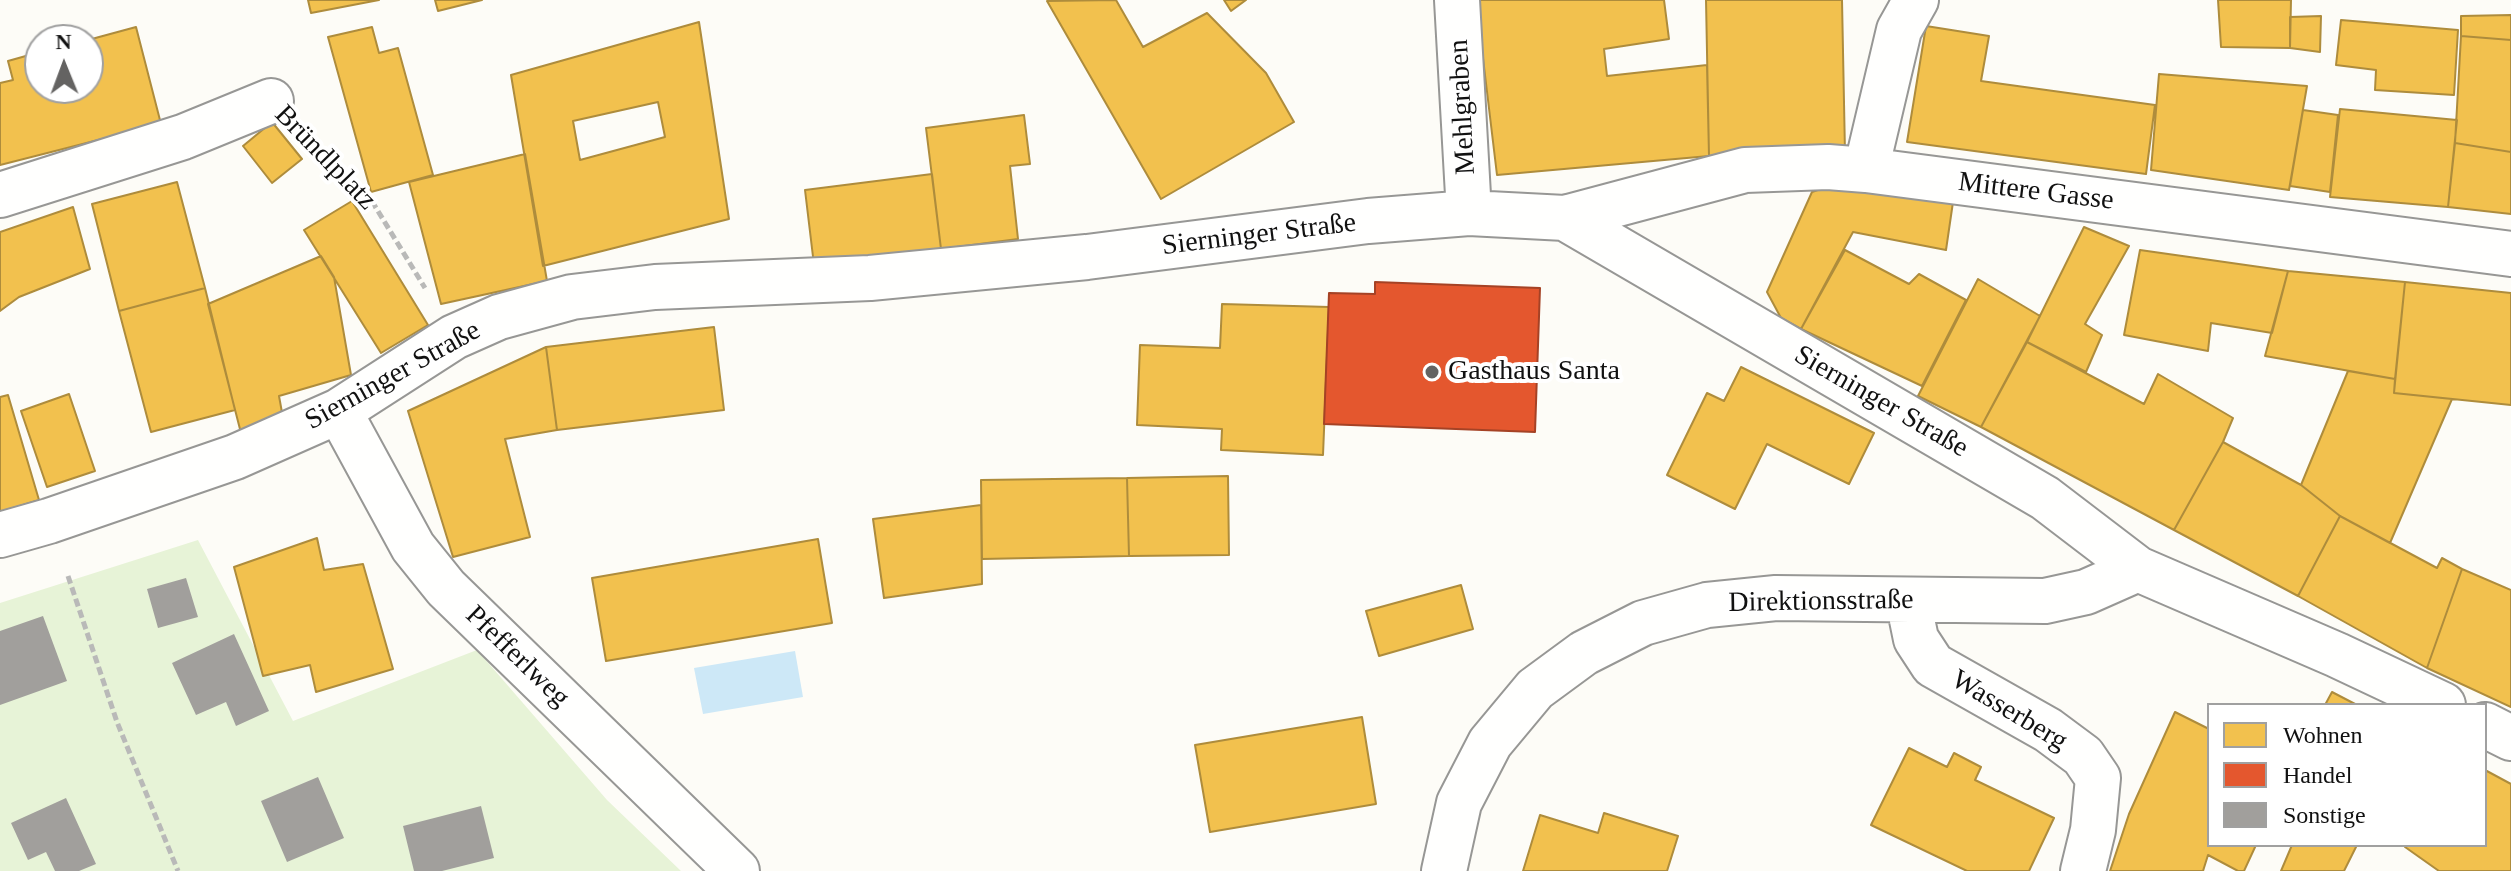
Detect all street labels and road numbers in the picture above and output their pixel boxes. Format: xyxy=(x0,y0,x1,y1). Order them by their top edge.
street label: Mehlgraben xyxy=(1443,39,1483,175)
street label: Bründlplatz xyxy=(267,99,383,217)
street label: Mittere Gasse xyxy=(1956,166,2116,218)
street label: Sierninger Straße xyxy=(1160,206,1358,264)
street label: Sierninger Straße xyxy=(300,314,486,438)
street label: Sierninger Straße xyxy=(1788,339,1974,465)
street label: Direktionsstraße xyxy=(1728,584,1914,620)
street label: Pfefferlweg xyxy=(458,599,576,715)
street label: Wasserberg xyxy=(1945,663,2073,759)

